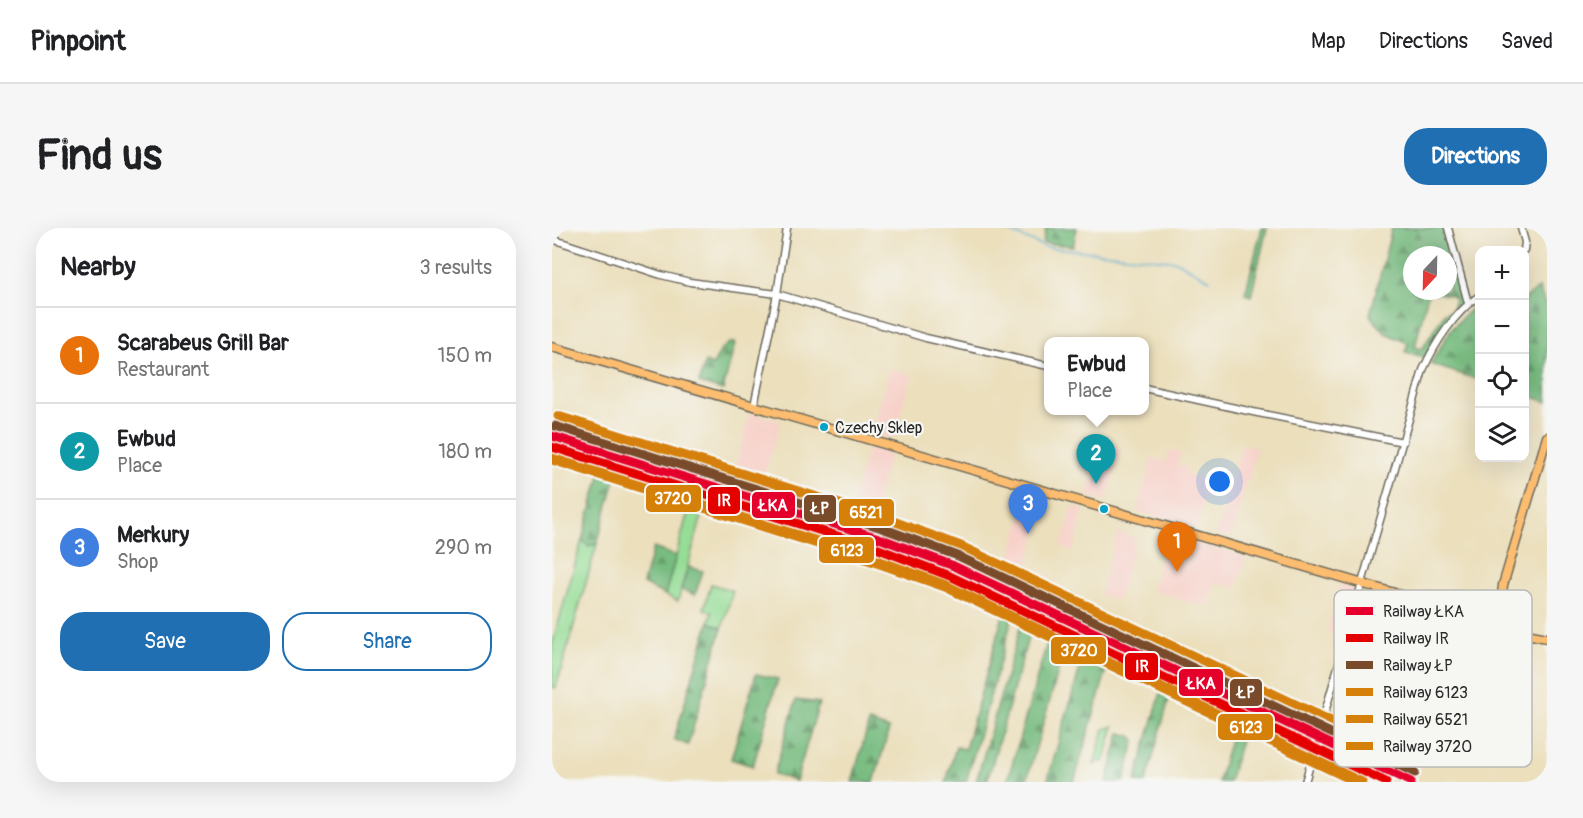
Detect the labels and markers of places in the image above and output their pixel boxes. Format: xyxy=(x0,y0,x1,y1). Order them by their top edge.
place label: Czechy Sklep xyxy=(835,418,922,438)
marker: Czechy Sklep xyxy=(818,421,830,433)
pin: 2 xyxy=(1076,434,1116,484)
pin: 3 xyxy=(1008,484,1048,534)
unlabelled marker xyxy=(1098,503,1110,515)
pin: 1 xyxy=(1158,522,1196,572)

